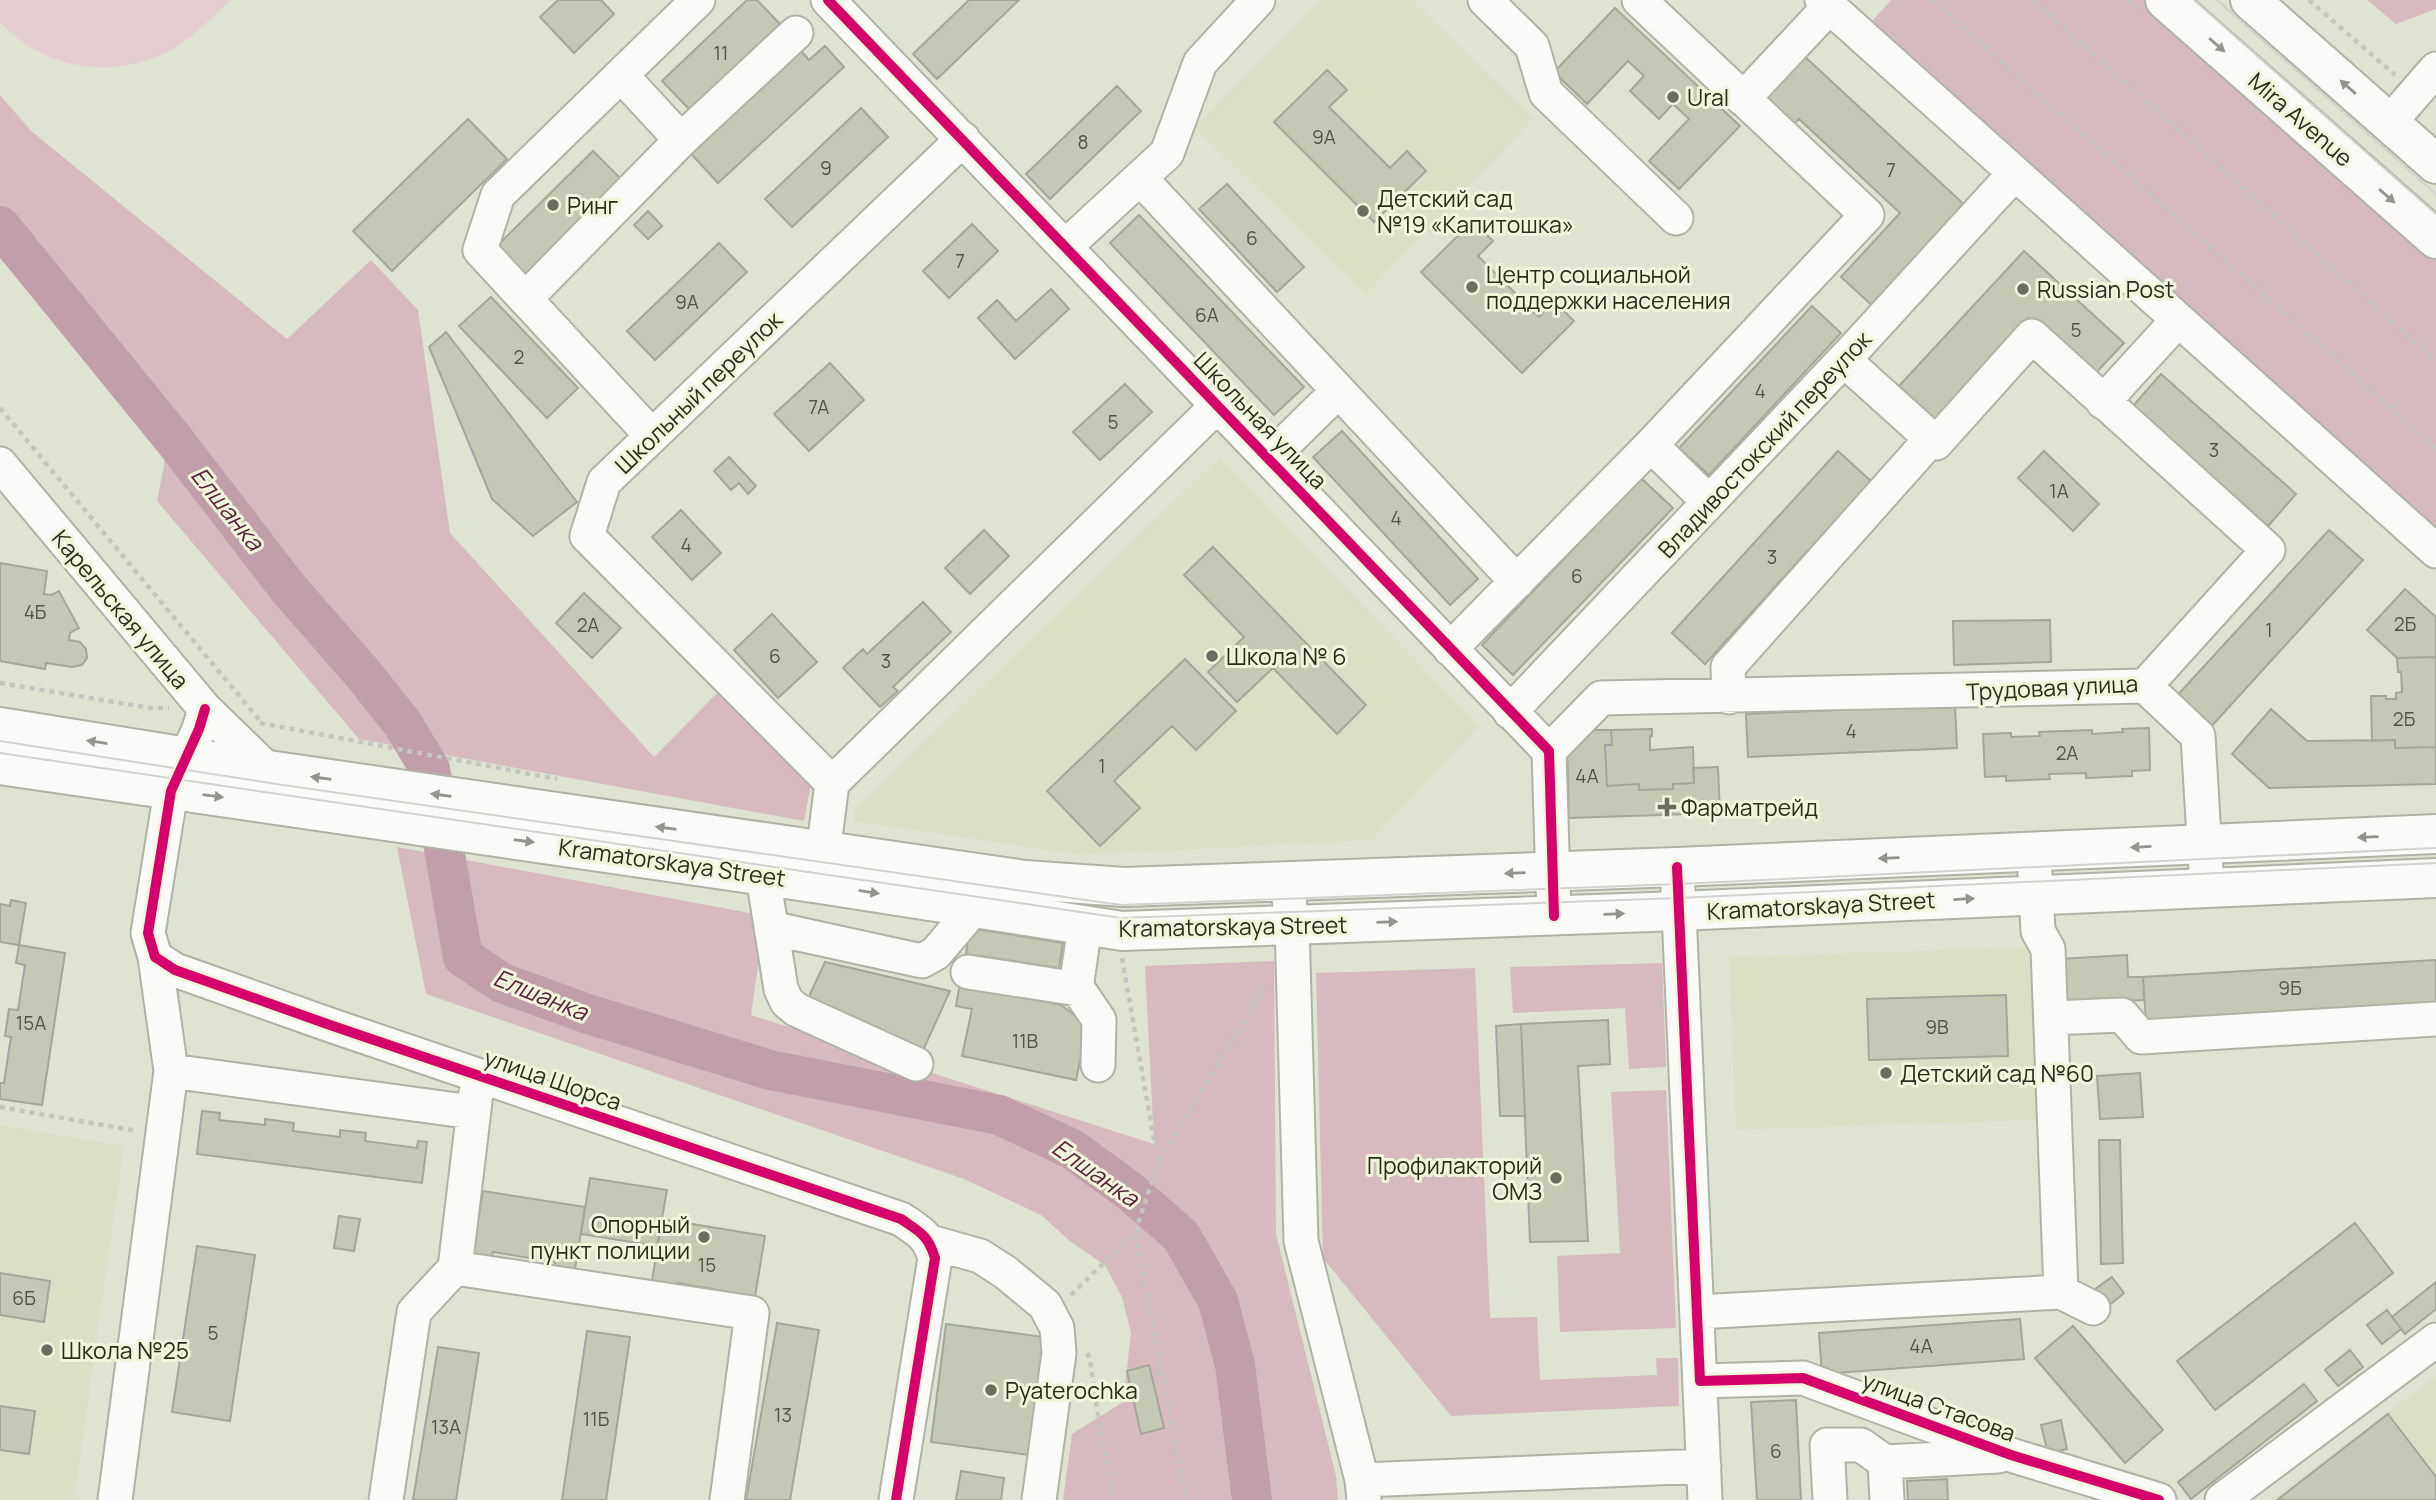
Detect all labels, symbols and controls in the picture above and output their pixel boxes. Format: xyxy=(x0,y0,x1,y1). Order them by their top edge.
one-way arrow xyxy=(2208,37,2225,52)
house number: 11 xyxy=(714,40,728,66)
street label: Mira Avenue xyxy=(2242,65,2360,173)
one-way arrow xyxy=(2339,79,2357,95)
place label: Ural xyxy=(1687,81,1729,113)
marker: Ural xyxy=(1665,89,1681,105)
house number: 9А xyxy=(1312,124,1336,150)
house number: 8 xyxy=(1077,129,1089,155)
house number: 9 xyxy=(820,155,832,181)
house number: 7 xyxy=(1886,157,1896,183)
place label: Детский сад №19 «Капитошка» xyxy=(1377,182,1574,240)
one-way arrow xyxy=(2378,188,2396,204)
place label: Ринг xyxy=(567,189,619,221)
marker: Ринг xyxy=(545,197,561,213)
marker: Детский сад №19 «Капитошка» xyxy=(1355,203,1371,219)
house number: 6 xyxy=(1246,225,1258,251)
house number: 7 xyxy=(955,248,965,274)
place label: Центр социальной поддержки населения xyxy=(1486,258,1731,316)
place label: Russian Post xyxy=(2037,273,2174,305)
marker: Центр социальной поддержки населения xyxy=(1464,279,1480,295)
marker: Russian Post xyxy=(2015,281,2031,297)
house number: 9А xyxy=(675,289,699,315)
house number: 6А xyxy=(1195,302,1219,328)
street label: Школьный переулок xyxy=(607,303,789,480)
house number: 5 xyxy=(2071,317,2082,343)
street label: Владивостокский переулок xyxy=(1650,323,1878,565)
house number: 2 xyxy=(514,344,524,370)
street label: Школьная улица xyxy=(1187,344,1335,496)
house number: 4 xyxy=(1754,378,1766,404)
house number: 7А xyxy=(809,394,829,420)
house number: 5 xyxy=(1108,409,1119,435)
house number: 3 xyxy=(2209,437,2219,463)
water label: Елшанка xyxy=(184,459,273,558)
house number: 1А xyxy=(2049,478,2069,504)
house number: 4 xyxy=(1390,505,1402,531)
street label: Карельская улица xyxy=(45,523,197,695)
house number: 4 xyxy=(680,532,692,558)
house number: 3 xyxy=(1767,544,1777,570)
house number: 6 xyxy=(1571,563,1583,589)
house number: 4Б xyxy=(24,599,46,625)
house number: 2Б xyxy=(2394,611,2416,637)
house number: 2А xyxy=(577,612,599,638)
house number: 1 xyxy=(2265,617,2273,643)
place label: Школа № 6 xyxy=(1226,640,1347,672)
house number: 6 xyxy=(769,643,781,669)
house number: 3 xyxy=(881,648,891,674)
marker: Школа № 6 xyxy=(1204,648,1220,664)
street label: Трудовая улица xyxy=(1965,667,2139,707)
house number: 2Б xyxy=(2393,706,2415,732)
house number: 4 xyxy=(1845,718,1857,744)
one-way arrow xyxy=(85,736,107,747)
house number: 2А xyxy=(2056,740,2078,766)
house number: 1 xyxy=(1098,753,1106,779)
house number: 4А xyxy=(1575,763,1599,789)
one-way arrow xyxy=(310,772,332,783)
one-way arrow xyxy=(430,789,452,800)
one-way arrow xyxy=(202,791,224,802)
place label: Фарматрейд xyxy=(1681,791,1818,823)
marker: Фарматрейд xyxy=(1659,799,1675,815)
one-way arrow xyxy=(655,822,677,833)
street label: Kramatorskaya Street xyxy=(556,830,788,894)
one-way arrow xyxy=(2357,832,2379,843)
one-way arrow xyxy=(513,835,535,846)
one-way arrow xyxy=(2129,842,2151,853)
one-way arrow xyxy=(1878,853,1900,864)
one-way arrow xyxy=(1503,867,1525,879)
street label: Kramatorskaya Street xyxy=(1706,883,1936,927)
one-way arrow xyxy=(858,886,880,897)
one-way arrow xyxy=(1953,893,1975,904)
street label: Kramatorskaya Street xyxy=(1118,908,1348,944)
one-way arrow xyxy=(1604,908,1626,919)
one-way arrow xyxy=(1376,916,1398,927)
water label: Елшанка xyxy=(489,960,594,1028)
house number: 9Б xyxy=(2278,975,2302,1001)
house number: 15А xyxy=(16,1010,46,1036)
house number: 9В xyxy=(1925,1014,1949,1040)
house number: 11В xyxy=(1012,1028,1039,1054)
street label: улица Щорса xyxy=(480,1041,626,1117)
place label: Детский сад №60 xyxy=(1900,1057,2094,1089)
marker: Детский сад №60 xyxy=(1878,1065,1894,1081)
water label: Елшанка xyxy=(1046,1130,1147,1215)
place label: Профилакторий ОМЗ xyxy=(1367,1149,1542,1207)
marker: Профилакторий ОМЗ xyxy=(1548,1170,1564,1186)
place label: Опорный пункт полиции xyxy=(530,1208,690,1266)
marker: Опорный пункт полиции xyxy=(696,1229,712,1245)
house number: 15 xyxy=(698,1252,716,1278)
house number: 6Б xyxy=(12,1285,36,1311)
house number: 5 xyxy=(208,1320,219,1346)
house number: 4А xyxy=(1909,1333,1933,1359)
place label: Школа №25 xyxy=(61,1334,189,1366)
marker: Школа №25 xyxy=(39,1342,55,1358)
street label: улица Стасова xyxy=(1858,1363,2020,1449)
place label: Pyaterochka xyxy=(1005,1374,1138,1406)
marker: Pyaterochka xyxy=(983,1382,999,1398)
house number: 13 xyxy=(774,1402,792,1428)
house number: 11Б xyxy=(583,1406,609,1432)
house number: 13А xyxy=(431,1414,461,1440)
house number: 6 xyxy=(1770,1438,1782,1464)

